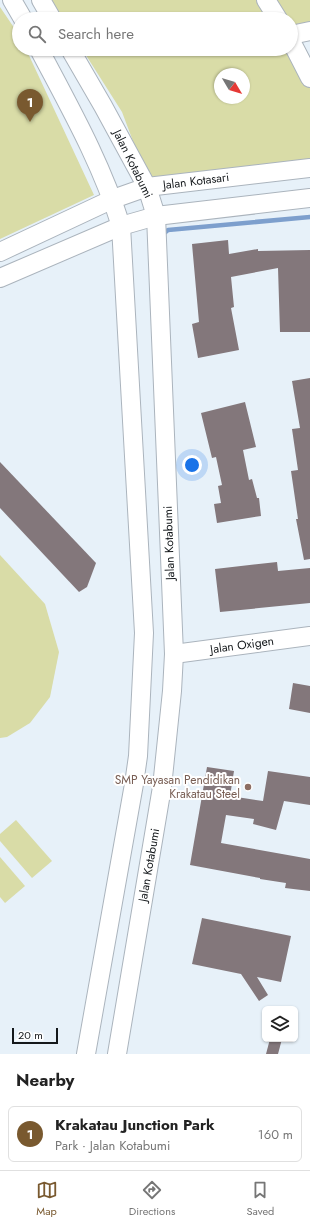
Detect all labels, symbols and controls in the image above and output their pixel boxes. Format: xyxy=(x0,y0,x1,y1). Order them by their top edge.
search box xyxy=(12,12,298,56)
icon: search xyxy=(26,23,48,45)
text: Search here xyxy=(58,23,134,45)
north arrow xyxy=(214,68,250,104)
pin: 1 xyxy=(17,89,43,122)
street label: Jalan Kotabumi xyxy=(108,125,157,201)
street label: Jalan Kotasari xyxy=(160,168,230,194)
your location xyxy=(182,455,202,475)
street label: Jalan Kotabumi xyxy=(159,506,179,582)
street label: Jalan Oxigen xyxy=(207,632,275,659)
place label: SMP Yayasan Pendidikan Krakatau Steel xyxy=(115,771,240,803)
marker: SMP Yayasan Pendidikan Krakatau Steel xyxy=(243,782,253,792)
street label: Jalan Kotabumi xyxy=(133,827,164,905)
map controls xyxy=(262,1006,298,1042)
button: layers xyxy=(262,1006,298,1042)
scale bar xyxy=(12,1026,58,1045)
text: 20 m xyxy=(18,1027,43,1043)
text: Nearby xyxy=(16,1068,74,1092)
text: Krakatau Junction Park xyxy=(55,1114,215,1136)
text: 1 xyxy=(27,1125,33,1144)
text: 160 m xyxy=(258,1125,293,1144)
text: Park · Jalan Kotabumi xyxy=(55,1136,170,1155)
tab: Map xyxy=(36,1179,58,1219)
tab: Directions xyxy=(129,1179,175,1219)
tab: Saved xyxy=(247,1179,274,1219)

